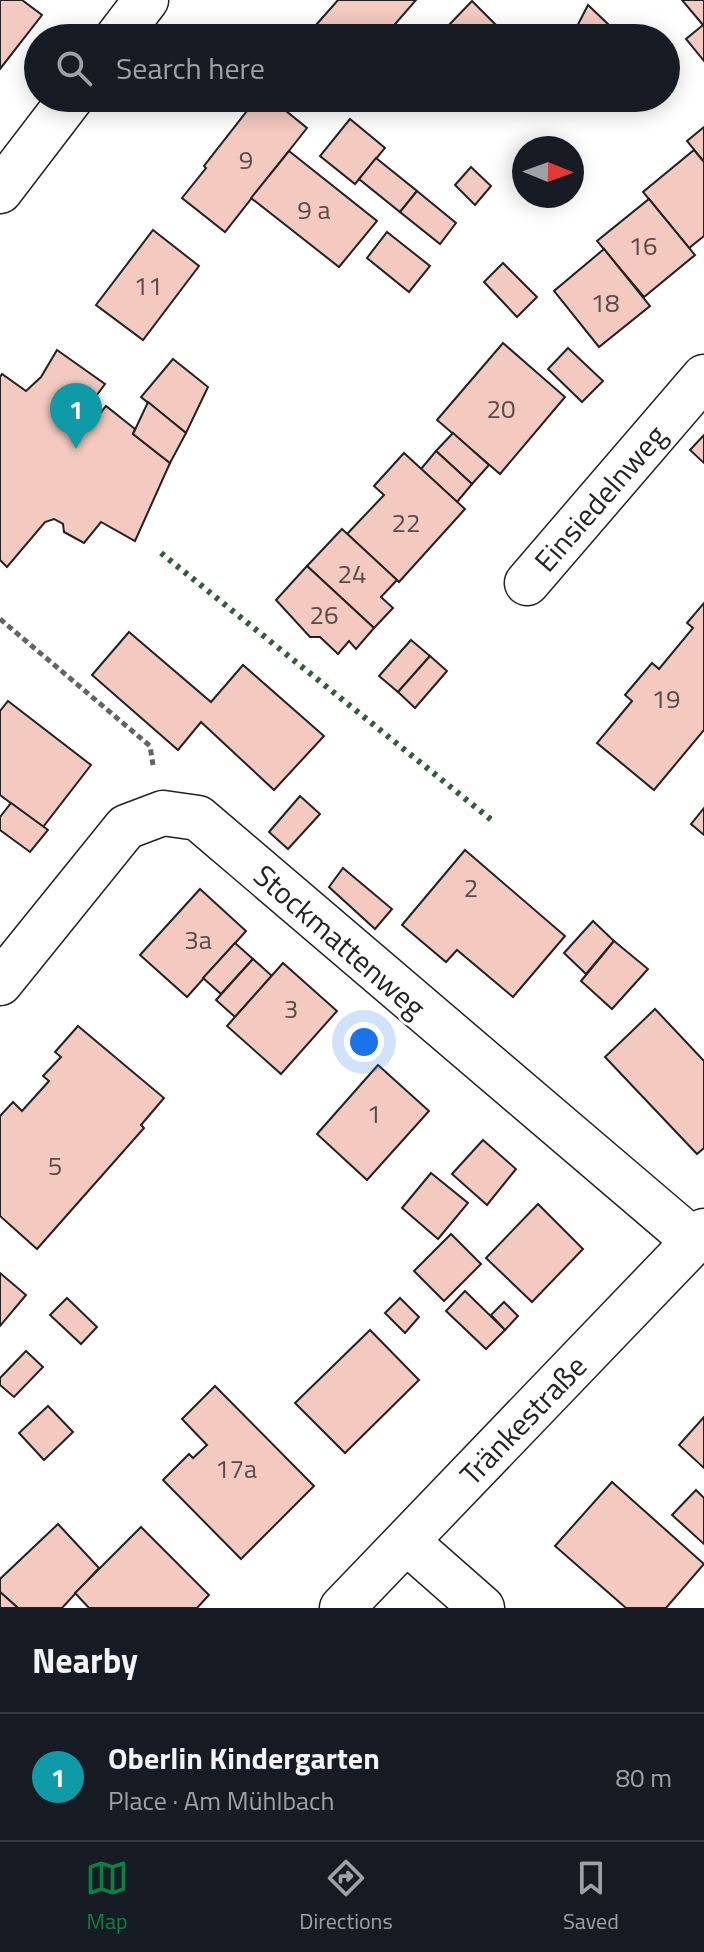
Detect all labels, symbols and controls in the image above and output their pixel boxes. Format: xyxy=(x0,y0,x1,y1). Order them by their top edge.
search box xyxy=(24,24,680,112)
text: Search here xyxy=(116,45,265,91)
icon: search xyxy=(52,46,96,90)
north arrow xyxy=(512,136,584,208)
house number: 9 xyxy=(239,140,253,179)
house number: 9 a xyxy=(297,190,331,229)
house number: 16 xyxy=(628,226,658,265)
house number: 11 xyxy=(133,266,163,305)
house number: 18 xyxy=(590,283,620,322)
pin: 1 xyxy=(50,383,102,449)
house number: 20 xyxy=(486,389,516,428)
street label: Einsiedelnweg xyxy=(523,414,677,582)
house number: 22 xyxy=(391,503,421,542)
house number: 24 xyxy=(337,554,367,593)
house number: 26 xyxy=(309,595,339,634)
house number: 19 xyxy=(651,679,681,718)
street label: Stockmattenweg xyxy=(244,853,436,1029)
house number: 2 xyxy=(464,868,478,907)
house number: 3a xyxy=(184,920,212,959)
house number: 3 xyxy=(284,989,298,1028)
your location xyxy=(344,1022,384,1062)
house number: 1 xyxy=(367,1094,381,1133)
house number: 5 xyxy=(48,1146,62,1185)
street label: Tränkestraße xyxy=(449,1344,597,1496)
house number: 17a xyxy=(215,1449,257,1488)
text: Nearby xyxy=(32,1634,138,1686)
text: Oberlin Kindergarten xyxy=(108,1735,380,1781)
text: 1 xyxy=(51,1758,65,1797)
text: 80 m xyxy=(615,1758,672,1797)
text: Place · Am Mühlbach xyxy=(108,1781,334,1820)
tab: Map xyxy=(85,1856,129,1938)
tab: Directions xyxy=(299,1856,393,1938)
tab: Saved xyxy=(563,1856,619,1938)

